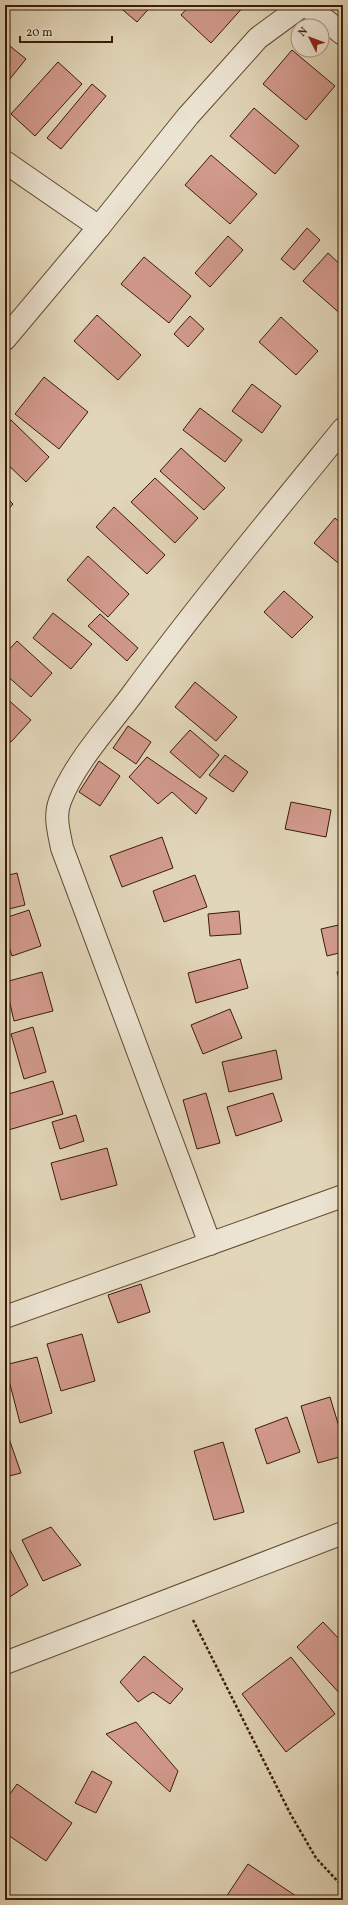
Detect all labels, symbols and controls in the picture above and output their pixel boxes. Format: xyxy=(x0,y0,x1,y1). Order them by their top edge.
scale bar xyxy=(20,18,112,44)
north arrow xyxy=(290,18,330,58)
text: N xyxy=(295,24,312,40)
text: 20 m xyxy=(26,25,53,41)

